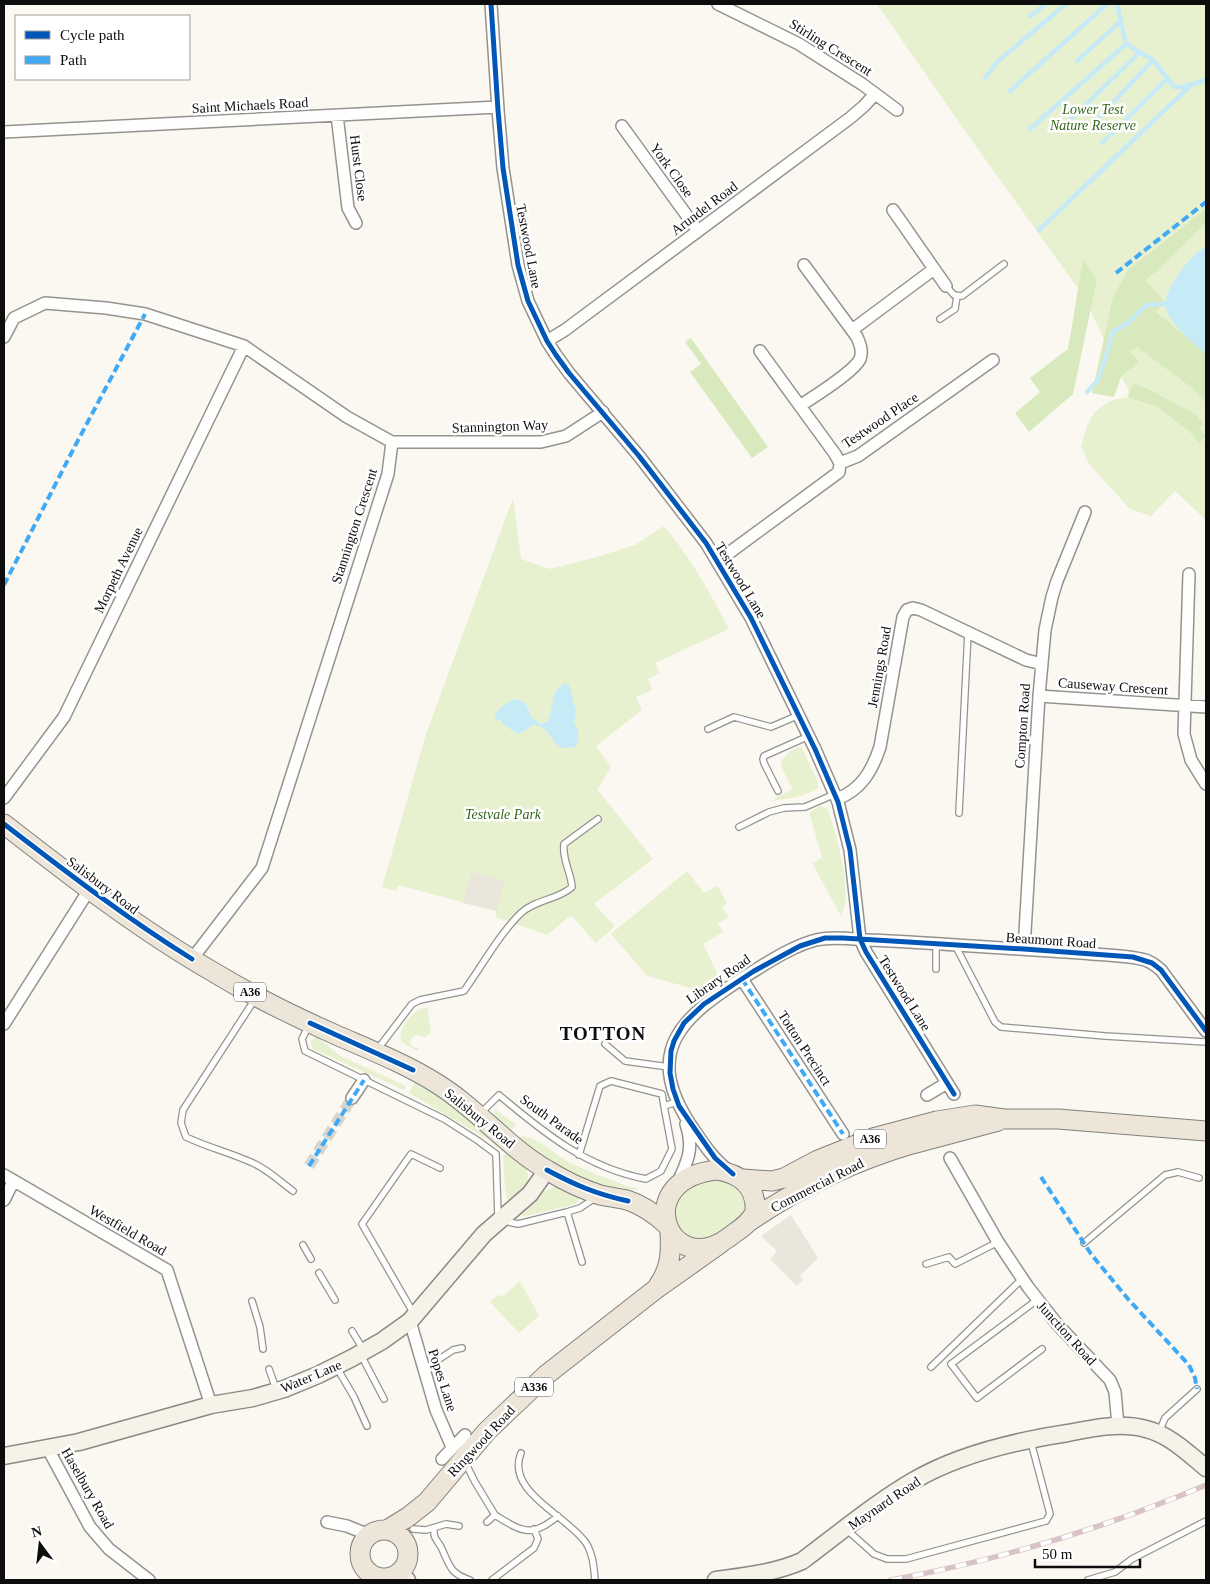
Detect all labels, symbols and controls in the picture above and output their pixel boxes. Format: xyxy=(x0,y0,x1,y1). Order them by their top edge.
legend xyxy=(15,15,190,80)
street label: Stirling Crescent xyxy=(787,16,875,79)
text: Cycle path xyxy=(60,27,125,43)
text: Path xyxy=(60,52,87,68)
street label: Saint Michaels Road xyxy=(191,95,309,116)
park label: Lower Test Nature Reserve xyxy=(1049,102,1136,133)
street label: Hurst Close xyxy=(347,134,370,202)
street label: York Close xyxy=(647,140,696,200)
street label: Arundel Road xyxy=(668,179,740,238)
street label: Testwood Lane xyxy=(513,203,544,290)
street label: Testwood Place xyxy=(840,390,921,451)
street label: Stannington Way xyxy=(452,417,548,436)
street label: Stannington Crescent xyxy=(329,467,380,586)
street label: Morpeth Avenue xyxy=(91,525,146,616)
street label: Testwood Lane xyxy=(712,540,769,621)
street label: Jennings Road xyxy=(865,625,894,709)
street label: Causeway Crescent xyxy=(1058,675,1168,698)
street label: Compton Road xyxy=(1012,683,1033,769)
park label: Testvale Park xyxy=(465,807,542,822)
street label: Salisbury Road xyxy=(64,854,142,917)
street label: Beaumont Road xyxy=(1005,930,1097,951)
street label: Library Road xyxy=(683,952,753,1007)
street label: Testwood Lane xyxy=(876,953,934,1034)
road number: A36 xyxy=(234,982,266,1002)
street label: Totton Precinct xyxy=(775,1008,834,1088)
district label: TOTTON xyxy=(560,1023,646,1044)
street label: Salisbury Road xyxy=(442,1086,518,1151)
street label: South Parade xyxy=(517,1092,586,1147)
road number: A36 xyxy=(854,1130,886,1148)
street label: Commercial Road xyxy=(768,1156,866,1215)
street label: Westfield Road xyxy=(87,1202,169,1259)
street label: Junction Road xyxy=(1034,1298,1099,1368)
street label: Popes Lane xyxy=(425,1347,460,1413)
street label: Water Lane xyxy=(279,1357,344,1396)
road number: A336 xyxy=(515,1378,553,1396)
street label: Ringwood Road xyxy=(445,1403,518,1480)
street label: Haselbury Road xyxy=(58,1445,117,1531)
street label: Maynard Road xyxy=(845,1474,923,1533)
north arrow xyxy=(15,1519,65,1569)
text: N xyxy=(30,1523,44,1540)
scale bar xyxy=(1035,1536,1140,1568)
text: 50 m xyxy=(1042,1546,1073,1562)

